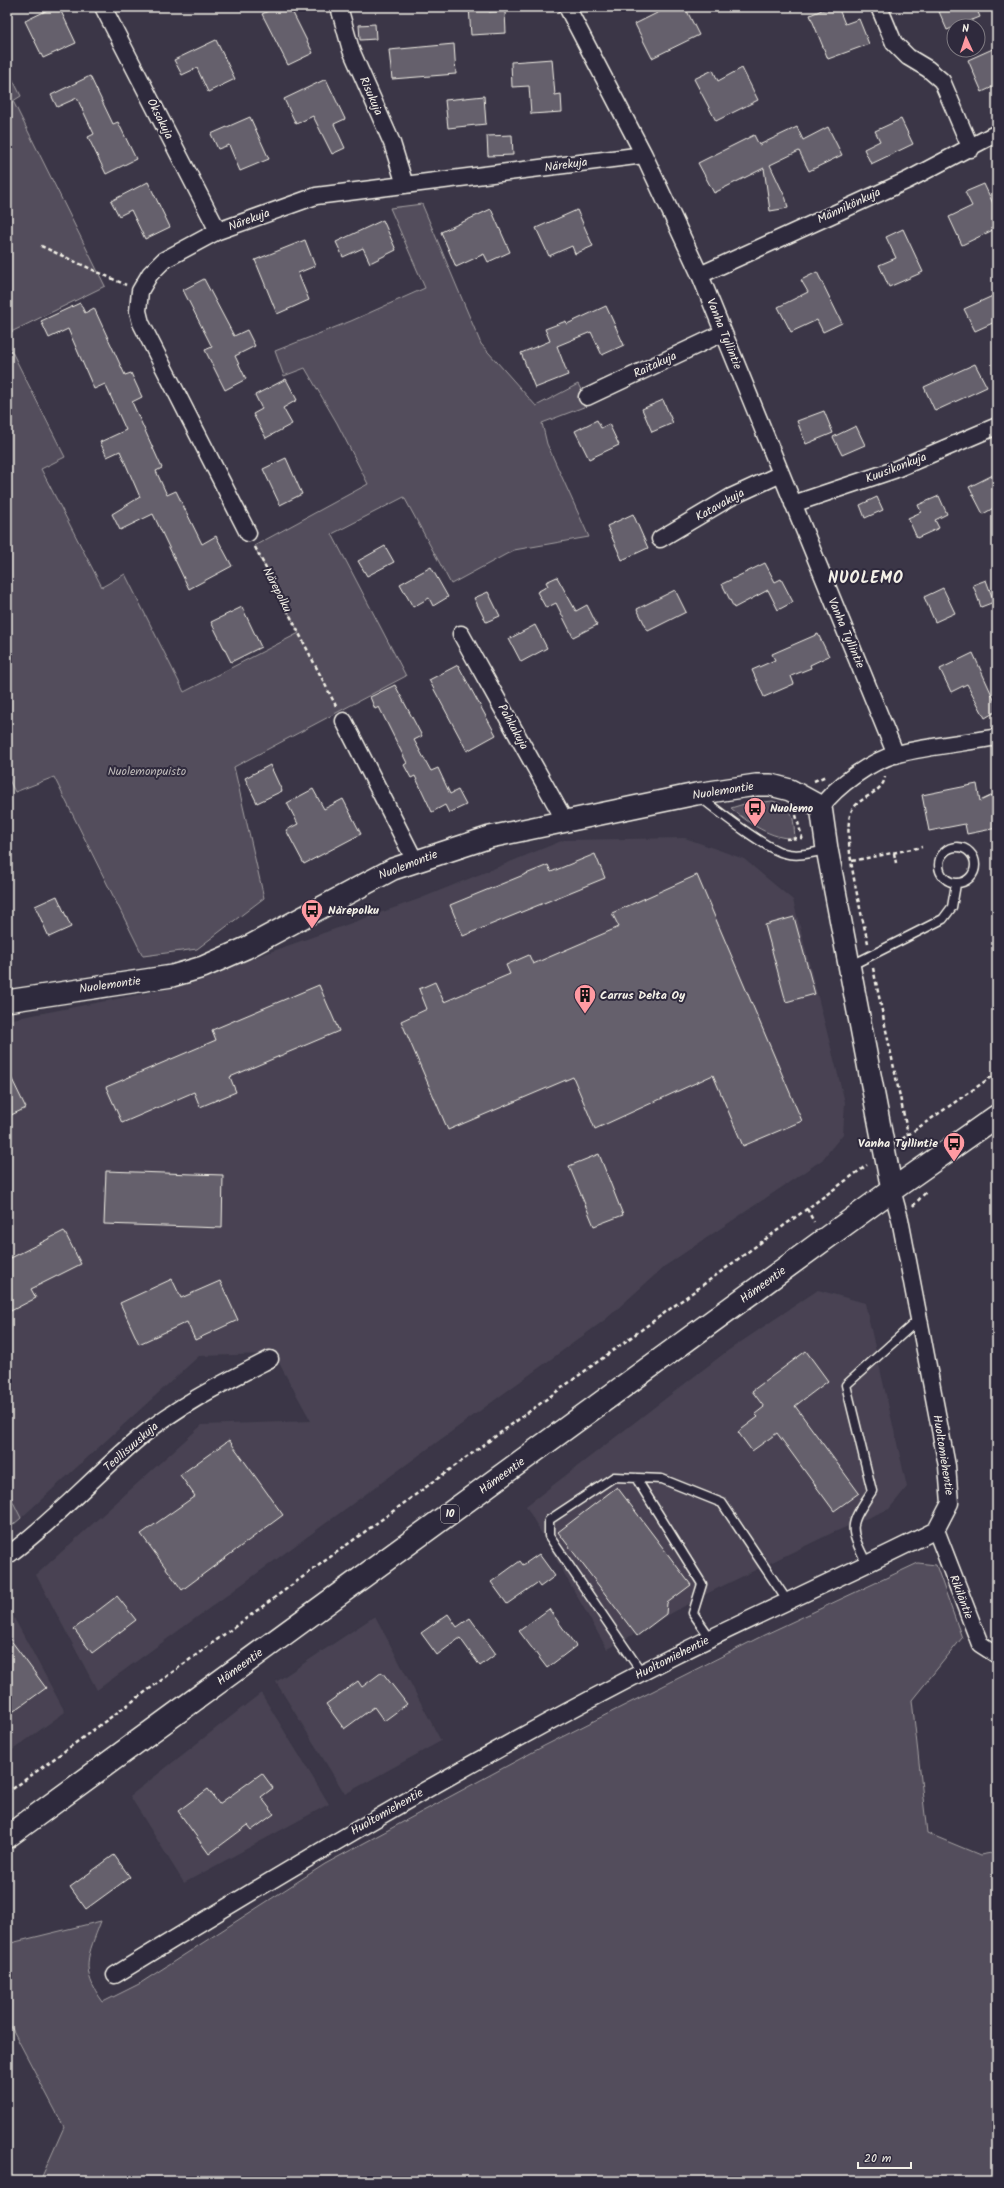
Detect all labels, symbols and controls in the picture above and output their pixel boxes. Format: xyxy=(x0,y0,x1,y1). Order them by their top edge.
north arrow xyxy=(946,18,986,58)
text: N xyxy=(962,20,970,38)
street label: Risukuja xyxy=(354,73,388,119)
street label: Oksakuja xyxy=(142,95,179,143)
street label: Närekuja xyxy=(543,153,589,177)
street label: Männikönkuja xyxy=(814,183,884,229)
street label: Närekuja xyxy=(225,204,273,236)
street label: Vanha Tyllintie xyxy=(701,295,747,373)
street label: Raitakuja xyxy=(630,347,680,383)
street label: Kuusikonkuja xyxy=(863,448,930,488)
street label: Katavakuja xyxy=(692,483,748,526)
street label: Närepolku xyxy=(257,564,297,616)
district label: NUOLEMO xyxy=(828,566,904,591)
street label: Vanha Tyllintie xyxy=(823,595,870,672)
street label: Pahkakuja xyxy=(493,701,534,754)
park label: Nuolemonpuisto xyxy=(108,762,186,781)
street label: Nuolemontie xyxy=(691,777,756,805)
bus stop icon: Nuolemo xyxy=(742,795,768,828)
place label: Nuolemo xyxy=(770,799,814,818)
street label: Nuolemontie xyxy=(376,845,441,885)
bus stop icon: Närepolku xyxy=(299,897,325,930)
place label: Närepolku xyxy=(328,901,379,920)
street label: Nuolemontie xyxy=(78,971,143,999)
building icon: Carrus Delta Oy xyxy=(572,982,598,1015)
place label: Carrus Delta Oy xyxy=(600,986,686,1005)
bus stop icon: Vanha Tyllintie xyxy=(941,1130,967,1163)
place label: Vanha Tyllintie xyxy=(858,1134,938,1153)
street label: Hämeentie xyxy=(736,1261,791,1308)
street label: Huoltomiehentie xyxy=(927,1413,959,1497)
street label: Teollisuuskuja xyxy=(99,1417,163,1476)
street label: Hämeentie xyxy=(475,1452,530,1499)
road number: 10 xyxy=(441,1505,459,1523)
street label: Rikiläntie xyxy=(944,1572,978,1623)
street label: Huoltomiehentie xyxy=(632,1631,713,1685)
street label: Hämeentie xyxy=(213,1643,268,1690)
street label: Huoltomiehentie xyxy=(347,1783,427,1841)
scale bar xyxy=(858,2144,911,2170)
text: 20 m xyxy=(864,2149,892,2168)

